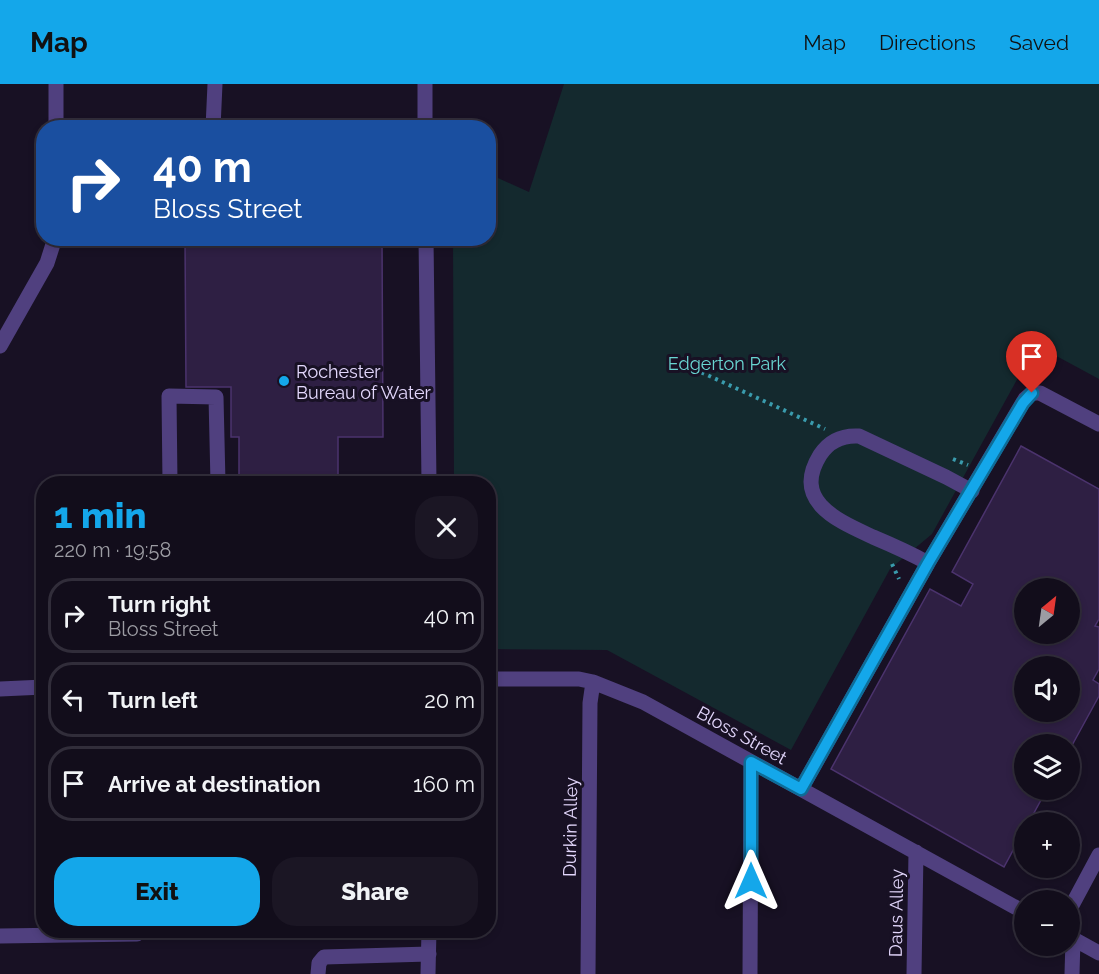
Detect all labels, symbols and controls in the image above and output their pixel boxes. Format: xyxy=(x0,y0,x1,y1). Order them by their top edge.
text: Map xyxy=(30,26,88,59)
text: Map xyxy=(803,30,846,55)
text: Directions xyxy=(879,30,976,55)
text: Saved xyxy=(1009,30,1069,55)
text: 40 m xyxy=(153,143,252,192)
icon: right xyxy=(54,144,132,222)
text: Bloss Street xyxy=(153,193,302,224)
pin xyxy=(1006,331,1057,393)
icon: arrive xyxy=(1015,340,1048,373)
park label: Edgerton Park xyxy=(668,353,787,374)
place label: Rochester Bureau of Water xyxy=(296,361,431,403)
marker: Rochester Bureau of Water xyxy=(277,374,291,388)
text: 1 min xyxy=(54,494,146,536)
button: close xyxy=(415,496,478,559)
text: 220 m · 19:58 xyxy=(54,538,171,562)
north arrow xyxy=(1014,578,1080,644)
map controls xyxy=(1014,578,1080,956)
text: Turn right xyxy=(108,591,211,617)
icon: right xyxy=(57,599,90,632)
text: 40 m xyxy=(424,603,475,629)
text: Bloss Street xyxy=(108,617,219,641)
button: sound xyxy=(1014,656,1080,722)
icon: left xyxy=(57,683,90,716)
text: Turn left xyxy=(108,687,198,713)
text: 20 m xyxy=(424,687,475,713)
street label: Bloss Street xyxy=(693,702,791,768)
button: layers xyxy=(1014,734,1080,800)
icon: arrive xyxy=(57,767,90,800)
text: Arrive at destination xyxy=(108,771,321,797)
text: 160 m xyxy=(413,771,475,797)
street label: Durkin Alley xyxy=(559,777,581,877)
button: + xyxy=(1014,812,1080,878)
position arrow xyxy=(719,849,783,913)
button: Exit xyxy=(54,857,260,926)
button: Share xyxy=(272,857,478,926)
street label: Daus Alley xyxy=(885,869,907,957)
button: − xyxy=(1014,890,1080,956)

